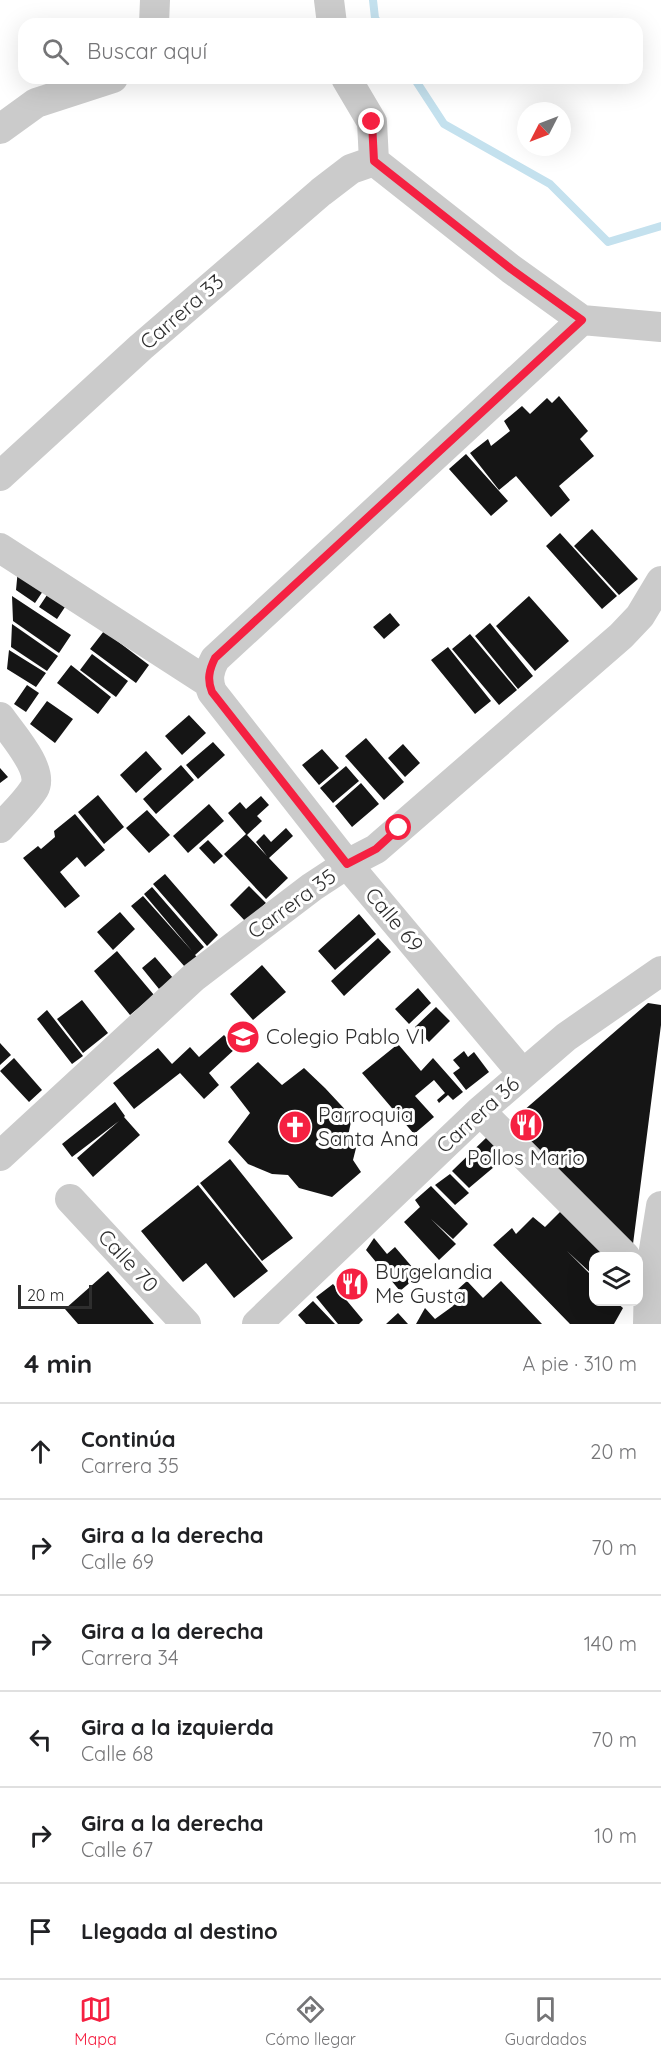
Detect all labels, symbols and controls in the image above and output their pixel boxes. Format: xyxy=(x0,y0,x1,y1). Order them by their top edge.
search box xyxy=(18,18,643,84)
icon: search xyxy=(39,35,72,68)
text: Buscar aquí xyxy=(87,37,207,65)
north arrow xyxy=(517,102,571,156)
route end xyxy=(358,108,384,134)
street label: Carrera 33 xyxy=(134,268,228,355)
route start xyxy=(385,814,411,840)
street label: Carrera 35 xyxy=(242,862,341,944)
street label: Calle 69 xyxy=(360,882,429,957)
school or university icon: Colegio Pablo VI xyxy=(225,1019,261,1055)
place label: Colegio Pablo VI xyxy=(266,1023,425,1049)
street label: Carrera 36 xyxy=(431,1070,524,1158)
place label: Parroquia Santa Ana xyxy=(318,1101,419,1151)
restaurant icon: Pollos Mario xyxy=(508,1107,544,1143)
church icon: Parroquia Santa Ana xyxy=(277,1109,313,1145)
place label: Pollos Mario xyxy=(467,1144,585,1170)
street label: Calle 70 xyxy=(93,1223,164,1297)
map controls xyxy=(589,1252,643,1306)
button: layers xyxy=(589,1252,643,1306)
place label: Burgelandia Me Gusta xyxy=(375,1258,493,1308)
restaurant icon: Burgelandia Me Gusta xyxy=(334,1266,370,1302)
scale bar xyxy=(18,1282,92,1310)
text: 20 m xyxy=(27,1285,64,1305)
text: 4 min xyxy=(24,1347,92,1380)
text: A pie · 310 m xyxy=(523,1351,637,1376)
text: Continúa xyxy=(81,1425,176,1453)
icon: ahead xyxy=(24,1435,57,1468)
text: 20 m xyxy=(590,1439,637,1464)
text: Carrera 35 xyxy=(81,1453,179,1478)
text: Gira a la derecha xyxy=(81,1521,264,1549)
icon: right xyxy=(24,1531,57,1564)
text: 70 m xyxy=(591,1535,637,1560)
text: Calle 69 xyxy=(81,1549,154,1574)
text: Gira a la derecha xyxy=(81,1617,264,1645)
icon: right xyxy=(24,1627,57,1660)
text: 140 m xyxy=(584,1631,637,1656)
text: Carrera 34 xyxy=(81,1645,179,1670)
text: Gira a la izquierda xyxy=(81,1713,274,1741)
icon: left xyxy=(24,1723,57,1756)
text: 70 m xyxy=(591,1727,637,1752)
text: Calle 68 xyxy=(81,1741,154,1766)
text: Gira a la derecha xyxy=(81,1809,264,1837)
icon: right xyxy=(24,1819,57,1852)
text: 10 m xyxy=(594,1823,637,1848)
text: Calle 67 xyxy=(81,1837,153,1862)
icon: arrive xyxy=(24,1915,57,1948)
text: Llegada al destino xyxy=(81,1917,278,1945)
tab: Mapa xyxy=(74,1993,117,2049)
tab: Cómo llegar xyxy=(265,1993,356,2049)
tab: Guardados xyxy=(505,1993,587,2049)

